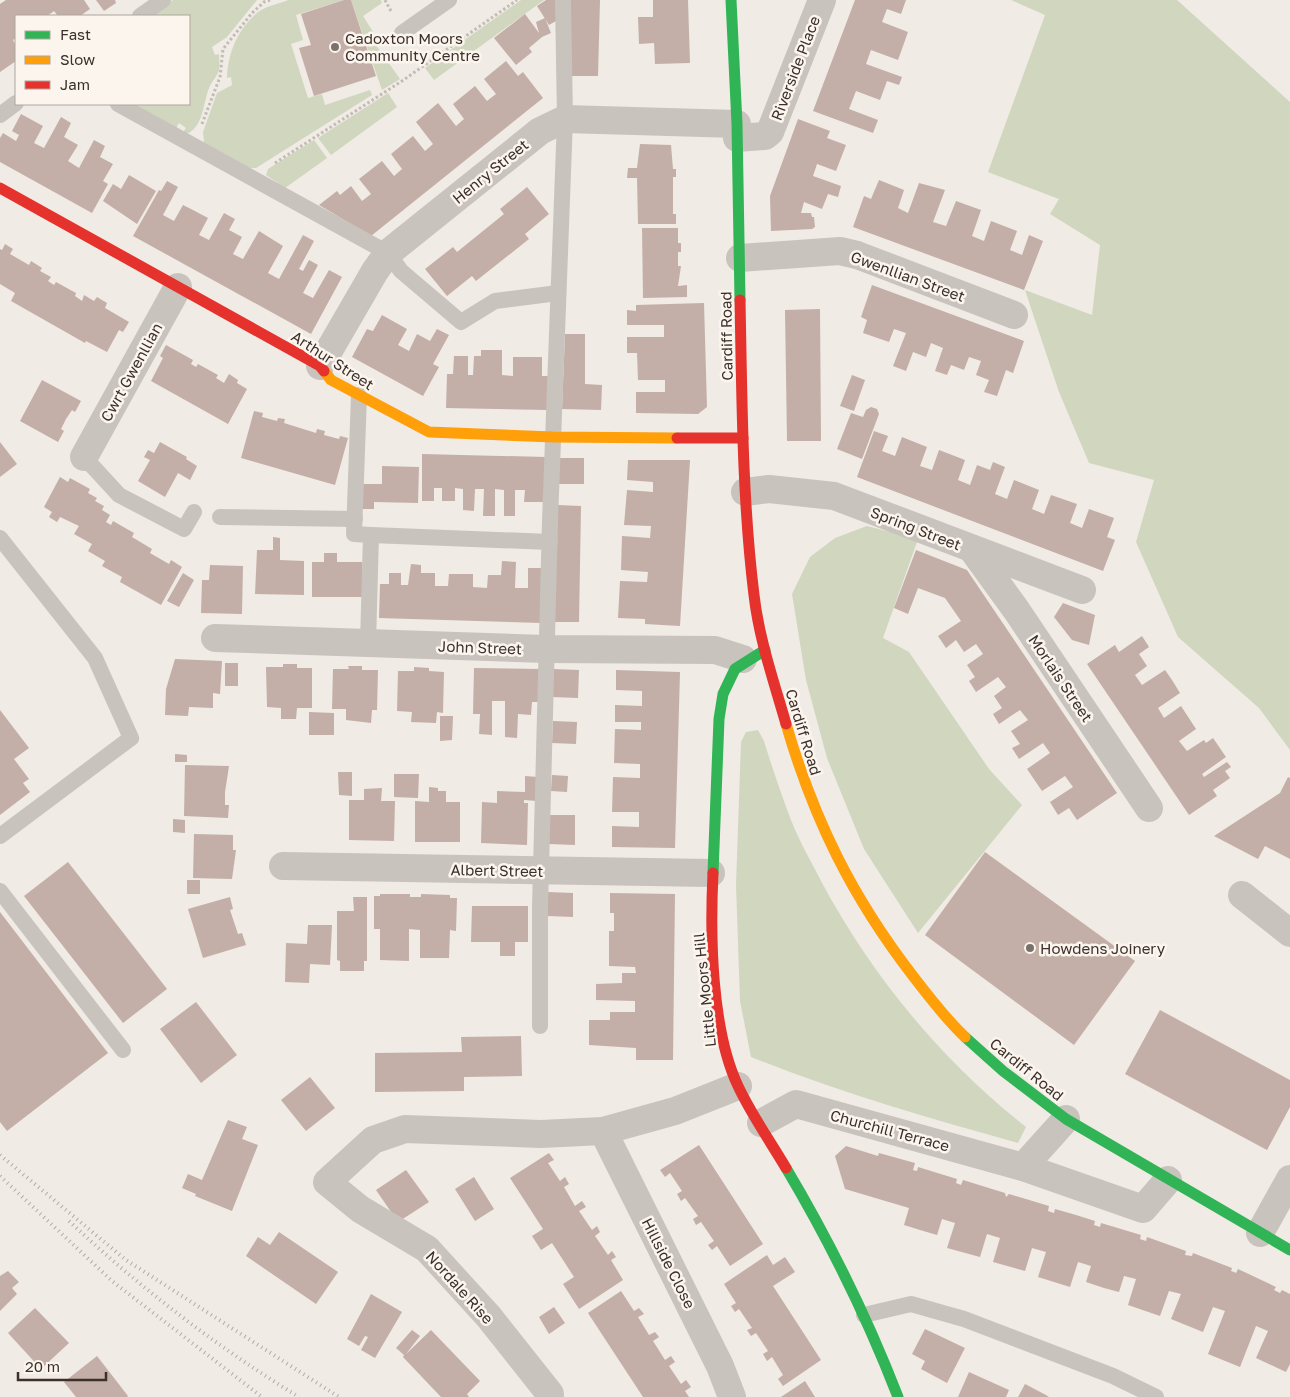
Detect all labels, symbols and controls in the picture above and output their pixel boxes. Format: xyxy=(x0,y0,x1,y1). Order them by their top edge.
street label: Riverside Place xyxy=(767,13,823,123)
legend xyxy=(15,15,190,105)
text: Fast xyxy=(60,25,91,43)
place label: Cadoxton Moors Community Centre xyxy=(345,29,480,64)
marker: Cadoxton Moors Community Centre xyxy=(329,41,341,53)
text: Slow xyxy=(60,50,95,68)
text: Jam xyxy=(60,75,90,93)
street label: Henry Street xyxy=(449,135,531,207)
street label: Gwenllian Street xyxy=(849,247,967,305)
street label: Cardiff Road xyxy=(716,291,736,381)
street label: Cwrt Gwenllian xyxy=(96,319,166,425)
street label: Arthur Street xyxy=(288,327,378,393)
street label: Spring Street xyxy=(868,503,964,553)
street label: Morlais Street xyxy=(1025,631,1097,725)
street label: John Street xyxy=(438,637,522,657)
street label: Cardiff Road xyxy=(782,687,826,777)
street label: Albert Street xyxy=(450,860,544,880)
street label: Little Moors Hill xyxy=(689,932,719,1048)
place label: Howdens Joinery xyxy=(1040,939,1166,957)
marker: Howdens Joinery xyxy=(1024,942,1036,954)
street label: Cardiff Road xyxy=(987,1034,1067,1104)
street label: Churchill Terrace xyxy=(828,1105,952,1155)
street label: Hillside Close xyxy=(638,1215,700,1312)
street label: Nordale Rise xyxy=(423,1247,498,1327)
scale bar xyxy=(18,1350,105,1382)
text: 20 m xyxy=(25,1357,60,1375)

